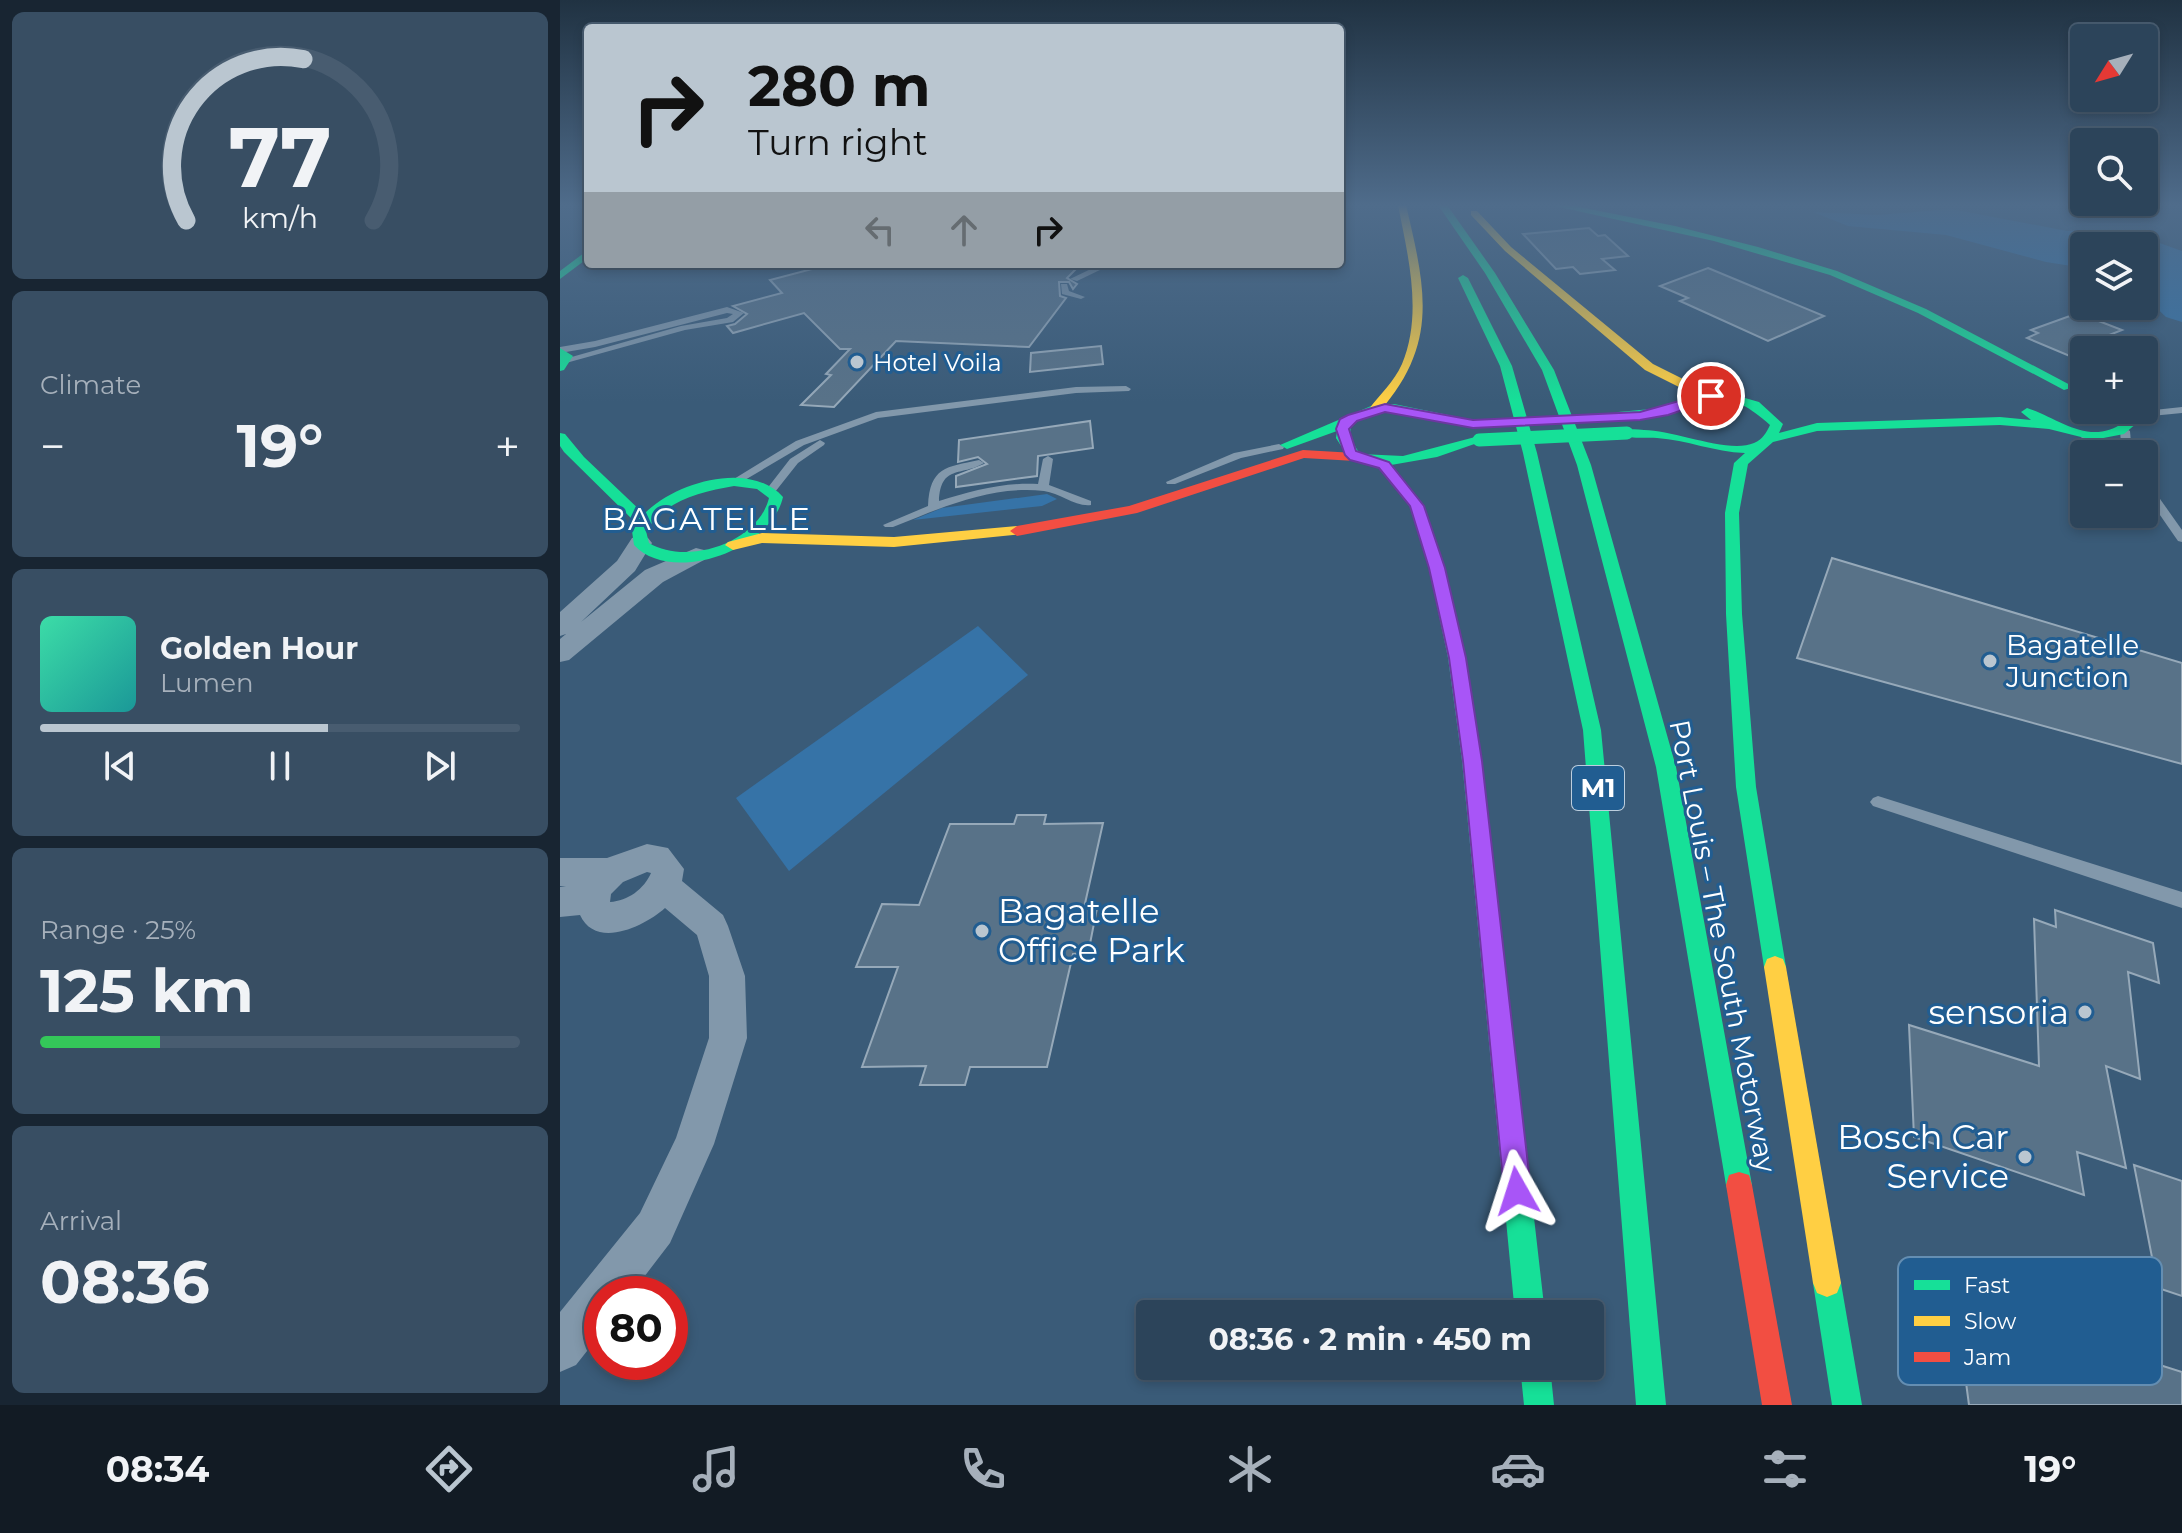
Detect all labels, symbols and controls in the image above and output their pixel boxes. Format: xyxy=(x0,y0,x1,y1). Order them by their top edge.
north arrow xyxy=(2070,24,2158,112)
map controls xyxy=(2070,24,2158,528)
text: 280 m xyxy=(748,52,931,120)
icon: right xyxy=(616,56,720,160)
text: 77 xyxy=(228,106,332,208)
text: Turn right xyxy=(748,120,928,164)
button: search xyxy=(2070,128,2158,216)
text: km/h xyxy=(242,200,318,235)
icon: left xyxy=(858,208,902,252)
icon: ahead xyxy=(942,208,986,252)
icon: right xyxy=(1026,208,1070,252)
button: layers xyxy=(2070,232,2158,320)
button: + xyxy=(2070,336,2158,424)
place label: Hotel Voila xyxy=(873,348,1002,377)
marker: Hotel Voila xyxy=(848,353,866,371)
pin xyxy=(1677,362,1745,430)
text: Climate xyxy=(40,369,141,401)
icon: arrive xyxy=(1689,374,1733,418)
text: 19° xyxy=(237,409,323,482)
text: − xyxy=(40,419,65,473)
text: + xyxy=(495,419,520,473)
button: − xyxy=(2070,440,2158,528)
district label: BAGATELLE xyxy=(602,499,812,538)
place label: Bagatelle Junction xyxy=(2005,628,2139,694)
text: Golden Hour xyxy=(160,630,358,667)
marker: Bagatelle Junction xyxy=(1981,652,1999,670)
text: Lumen xyxy=(160,667,253,699)
street label: Port Louis – The South Motorway xyxy=(1662,717,1784,1176)
icon: previous xyxy=(98,744,142,788)
icon: pause xyxy=(258,744,302,788)
icon: next xyxy=(418,744,462,788)
road number: M1 xyxy=(1572,766,1624,810)
place label: Bagatelle Office Park xyxy=(998,890,1185,971)
text: Range · 25% xyxy=(40,914,196,946)
marker: Bagatelle Office Park xyxy=(973,922,991,940)
text: 125 km xyxy=(40,954,254,1027)
place label: sensoria xyxy=(1928,991,2069,1033)
marker: sensoria xyxy=(2076,1003,2094,1021)
place label: Bosch Car Service xyxy=(1837,1116,2009,1197)
marker: Bosch Car Service xyxy=(2016,1148,2034,1166)
position arrow xyxy=(1475,1149,1559,1233)
text: Arrival xyxy=(40,1205,122,1237)
text: 08:36 xyxy=(40,1245,210,1318)
legend xyxy=(1898,1257,2162,1385)
text: Fast xyxy=(1964,1272,2010,1299)
speed limit sign: 80 xyxy=(584,1276,688,1380)
text: Slow xyxy=(1964,1308,2017,1335)
text: 08:36 · 2 min · 450 m xyxy=(1208,1321,1532,1358)
text: Jam xyxy=(1963,1344,2011,1371)
icon: directions xyxy=(421,1441,477,1497)
icon: music xyxy=(688,1441,744,1497)
icon: phone xyxy=(955,1441,1011,1497)
icon: climate xyxy=(1222,1441,1278,1497)
icon: car xyxy=(1490,1441,1546,1497)
icon: filters xyxy=(1757,1441,1813,1497)
text: 08:34 xyxy=(106,1447,209,1491)
text: 19° xyxy=(2024,1447,2076,1491)

